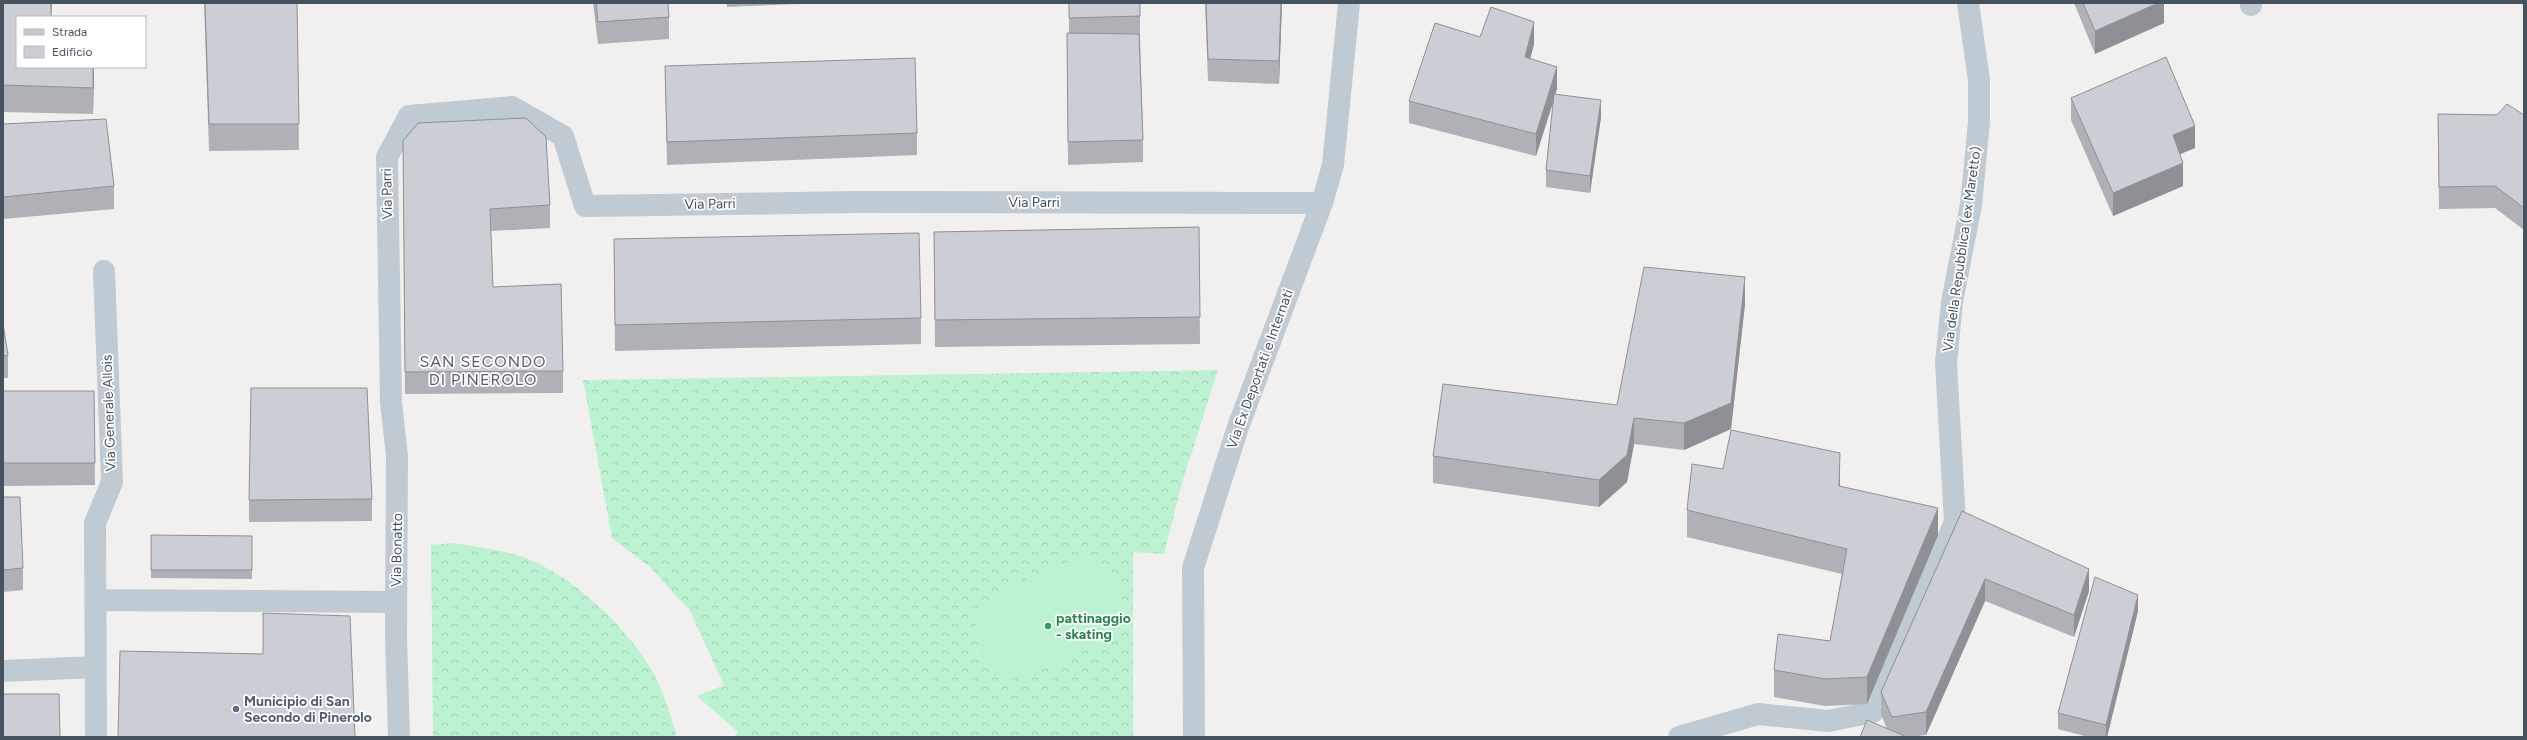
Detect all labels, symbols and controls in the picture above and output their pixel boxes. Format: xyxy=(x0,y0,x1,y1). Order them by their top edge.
legend xyxy=(16,16,146,68)
text: Strada xyxy=(52,25,87,39)
text: Edificio xyxy=(52,45,92,59)
street label: Via della Repubblica (ex Maretto) xyxy=(1939,145,1985,353)
street label: Via Parri xyxy=(378,168,396,220)
street label: Via Parri xyxy=(1008,194,1060,211)
street label: Via Parri xyxy=(684,195,736,213)
street label: Via Ex Deportati e Internati xyxy=(1223,287,1297,451)
district label: SAN SECONDO DI PINEROLO xyxy=(419,352,547,389)
street label: Via Generale Allois xyxy=(98,354,120,472)
street label: Via Bonatto xyxy=(388,513,406,587)
place label: pattinaggio - skating xyxy=(1056,610,1131,643)
marker: pattinaggio - skating xyxy=(1043,621,1053,631)
place label: Municipio di San Secondo di Pinerolo xyxy=(244,693,372,726)
marker: Municipio di San Secondo di Pinerolo xyxy=(231,704,241,714)

